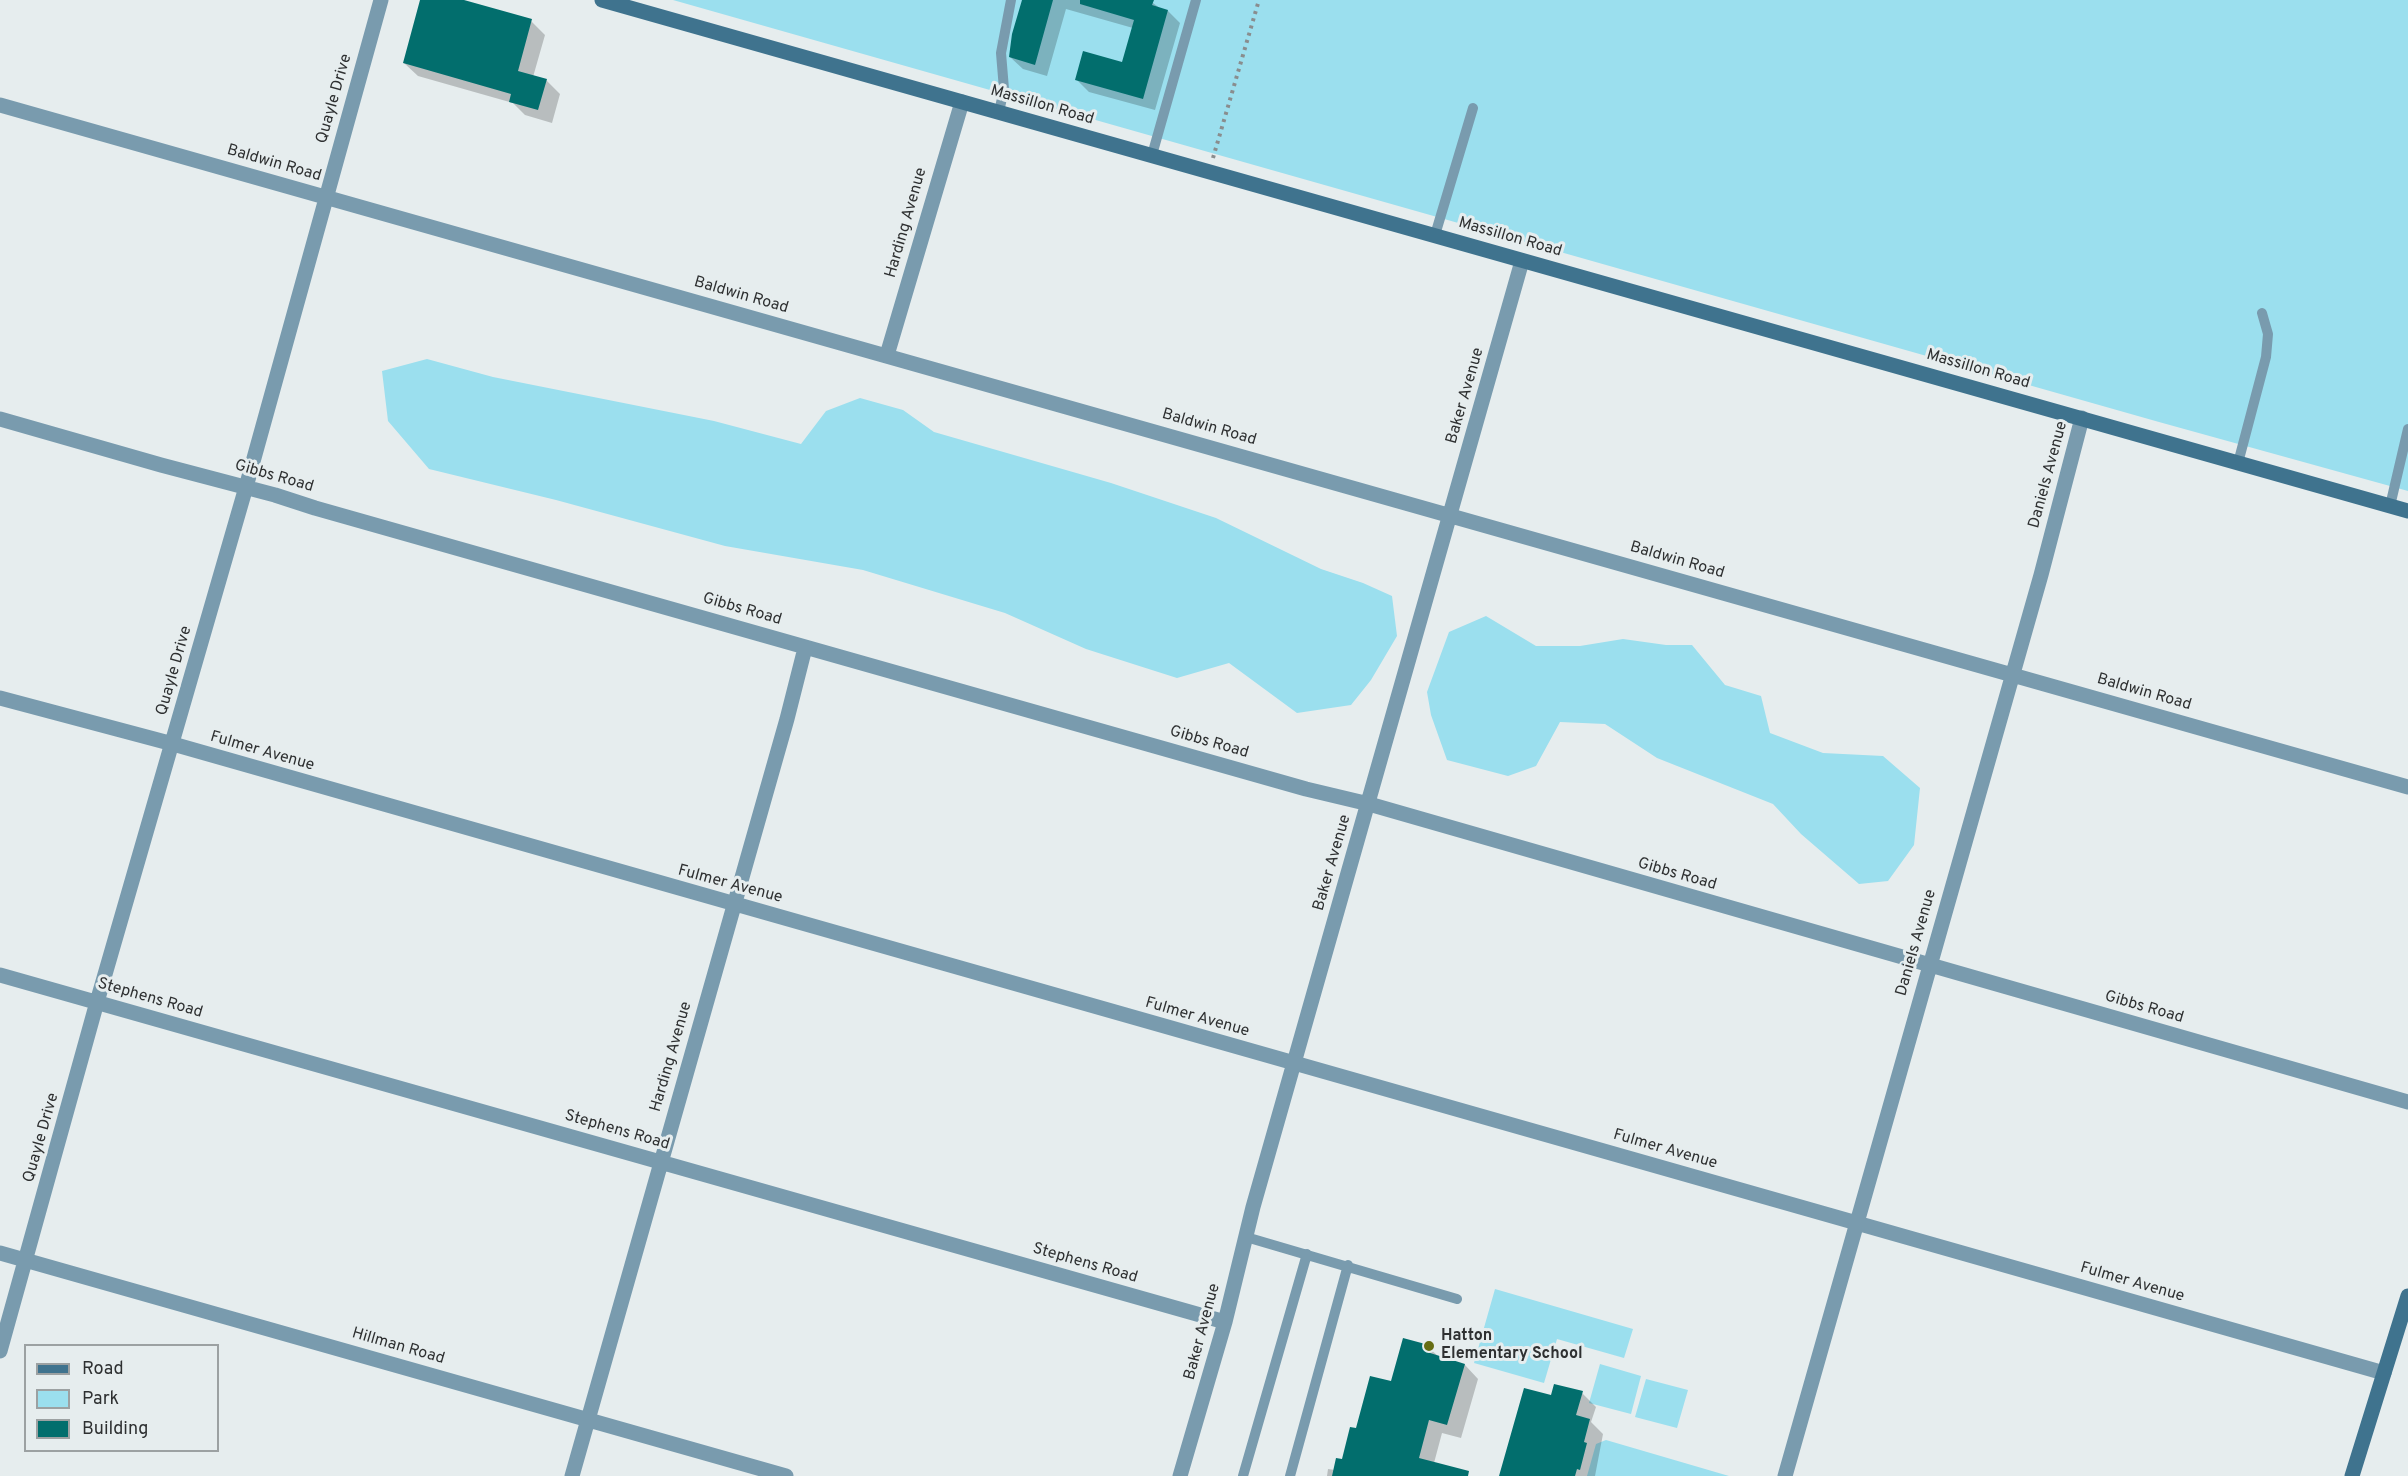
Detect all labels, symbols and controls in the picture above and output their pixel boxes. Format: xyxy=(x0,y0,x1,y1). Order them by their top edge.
street label: Quayle Drive xyxy=(313,52,357,146)
street label: Massillon Road xyxy=(988,82,1096,130)
street label: Baldwin Road xyxy=(224,141,324,187)
street label: Harding Avenue xyxy=(882,166,932,280)
street label: Massillon Road xyxy=(1456,214,1564,262)
street label: Baldwin Road xyxy=(691,273,791,319)
street label: Baker Avenue xyxy=(1443,346,1489,446)
street label: Massillon Road xyxy=(1924,346,2032,394)
street label: Baldwin Road xyxy=(1159,405,1259,451)
street label: Daniels Avenue xyxy=(2026,419,2072,531)
street label: Gibbs Road xyxy=(232,457,316,497)
street label: Baldwin Road xyxy=(1627,538,1727,584)
street label: Gibbs Road xyxy=(700,590,784,630)
street label: Quayle Drive xyxy=(153,624,197,718)
street label: Baldwin Road xyxy=(2094,670,2194,716)
street label: Gibbs Road xyxy=(1167,723,1251,763)
street label: Fulmer Avenue xyxy=(208,728,316,776)
street label: Baker Avenue xyxy=(1310,813,1356,913)
street label: Gibbs Road xyxy=(1635,855,1719,895)
street label: Fulmer Avenue xyxy=(676,862,784,908)
street label: Daniels Avenue xyxy=(1893,888,1941,998)
street label: Stephens Road xyxy=(95,975,205,1023)
street label: Gibbs Road xyxy=(2102,988,2186,1028)
street label: Fulmer Avenue xyxy=(1143,994,1251,1042)
street label: Harding Avenue xyxy=(647,1000,697,1114)
street label: Quayle Drive xyxy=(20,1091,64,1185)
street label: Stephens Road xyxy=(562,1107,672,1155)
street label: Fulmer Avenue xyxy=(1611,1126,1719,1174)
street label: Stephens Road xyxy=(1030,1240,1140,1288)
street label: Fulmer Avenue xyxy=(2078,1259,2186,1307)
street label: Baker Avenue xyxy=(1181,1282,1225,1382)
street label: Hillman Road xyxy=(349,1325,447,1369)
place label: Hatton Elementary School xyxy=(1441,1327,1583,1365)
marker: Hatton Elementary School xyxy=(1422,1339,1436,1353)
legend xyxy=(24,1344,219,1452)
text: Road xyxy=(82,1358,124,1381)
text: Park xyxy=(82,1388,119,1411)
text: Building xyxy=(82,1418,148,1441)

